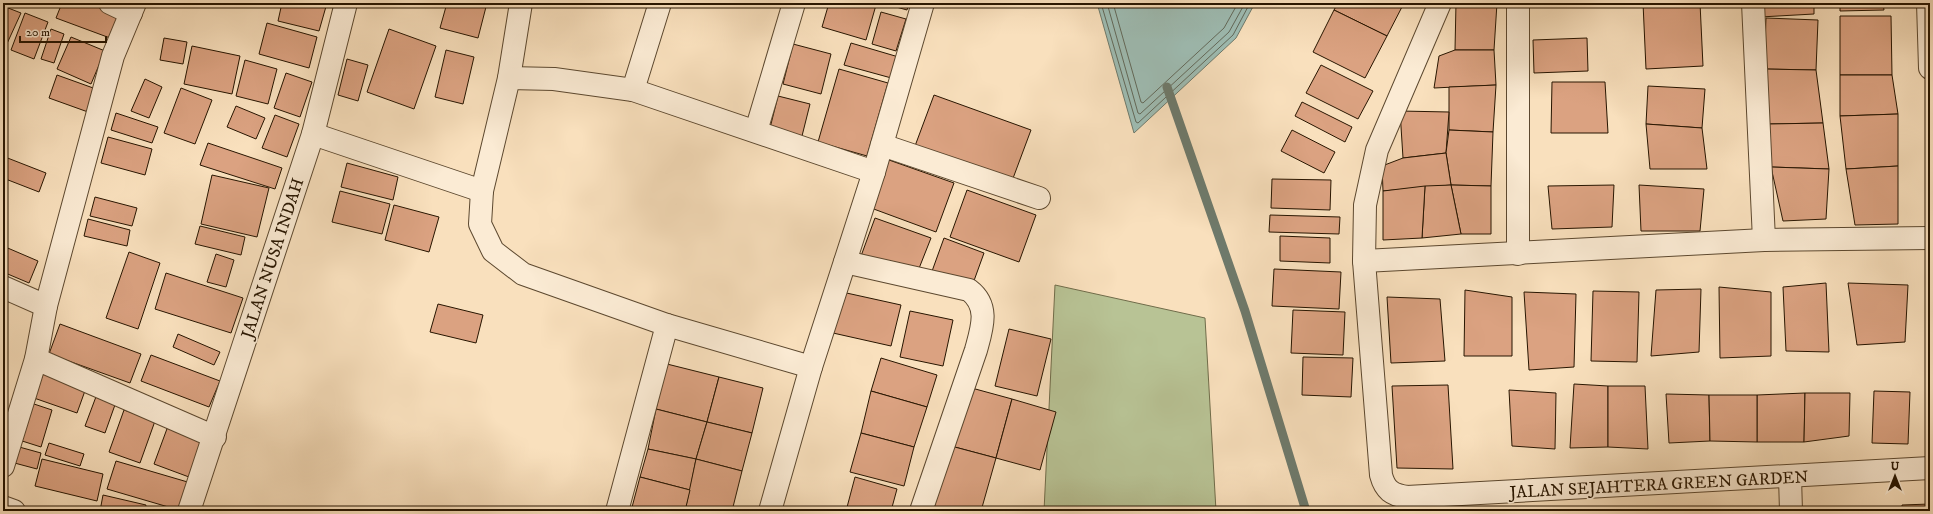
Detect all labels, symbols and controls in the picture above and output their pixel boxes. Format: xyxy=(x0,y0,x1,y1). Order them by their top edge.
scale bar xyxy=(20,18,106,44)
text: 20 m xyxy=(26,25,50,40)
street label: JALAN NUSA INDAH xyxy=(236,175,309,343)
north arrow xyxy=(1875,456,1915,496)
text: U xyxy=(1891,460,1900,474)
street label: JALAN SEJAHTERA GREEN GARDEN xyxy=(1507,466,1809,504)

